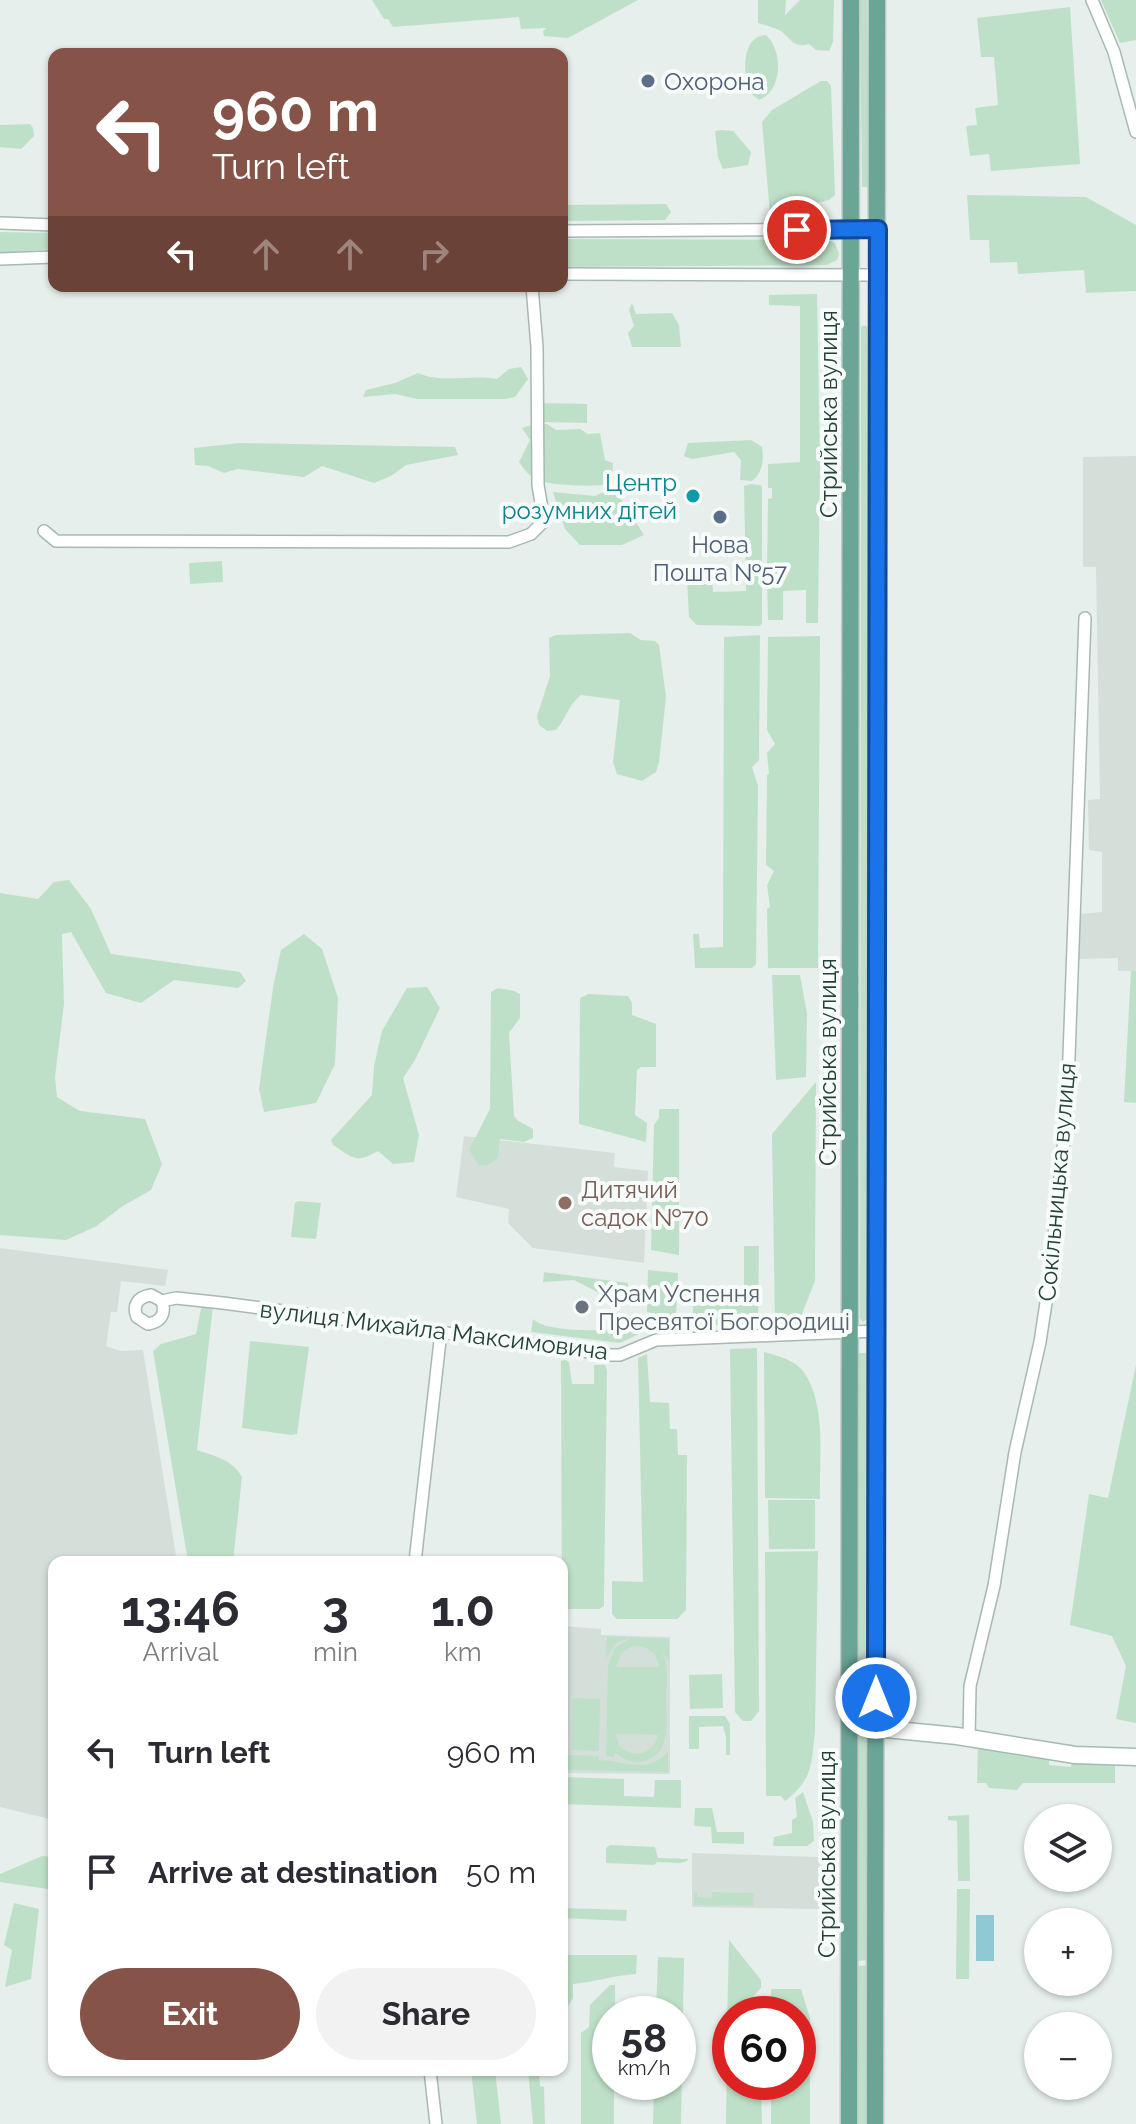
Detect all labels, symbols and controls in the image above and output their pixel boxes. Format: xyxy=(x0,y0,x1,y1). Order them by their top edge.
place label: Охорона xyxy=(664,67,765,96)
marker: Охорона xyxy=(639,72,657,90)
text: 960 m xyxy=(212,78,379,144)
icon: left xyxy=(80,80,184,184)
text: Turn left xyxy=(212,145,350,187)
pin xyxy=(763,196,831,264)
icon: arrive xyxy=(775,208,819,252)
icon: left xyxy=(160,232,204,276)
icon: ahead xyxy=(244,232,288,276)
icon: ahead xyxy=(328,232,372,276)
icon: right xyxy=(412,232,456,276)
street label: Стрийська вулиця xyxy=(814,310,843,518)
place label: Центр розумних дітей xyxy=(502,468,677,525)
marker: Центр розумних дітей xyxy=(684,487,702,505)
marker: Нова Пошта №57 xyxy=(711,508,729,526)
place label: Нова Пошта №57 xyxy=(653,530,787,587)
street label: Стрийська вулиця xyxy=(813,958,842,1166)
street label: Сокільницька вулиця xyxy=(1032,1061,1082,1303)
place label: Дитячий садок №70 xyxy=(581,1175,709,1232)
marker: Дитячий садок №70 xyxy=(556,1194,574,1212)
place label: Храм Успення Пресвятої Богородиці xyxy=(598,1279,850,1336)
street label: вулиця Михайла Максимовича xyxy=(258,1294,610,1366)
marker: Храм Успення Пресвятої Богородиці xyxy=(573,1298,591,1316)
text: 13:46 xyxy=(121,1581,240,1637)
text: 3 xyxy=(322,1581,349,1637)
text: 1.0 xyxy=(431,1581,495,1637)
text: Arrival xyxy=(142,1637,219,1667)
text: min xyxy=(313,1637,358,1667)
text: km xyxy=(444,1637,482,1667)
position arrow xyxy=(834,1656,918,1740)
icon: left xyxy=(80,1730,124,1774)
text: Turn left xyxy=(148,1735,270,1770)
text: 960 m xyxy=(447,1735,536,1770)
street label: Стрийська вулиця xyxy=(812,1750,841,1958)
map controls xyxy=(1024,1804,1112,2100)
button: layers xyxy=(1024,1804,1112,1892)
icon: arrive xyxy=(80,1850,124,1894)
text: Arrive at destination xyxy=(148,1855,438,1890)
text: 50 m xyxy=(466,1855,536,1890)
button: + xyxy=(1024,1908,1112,1996)
button: Exit xyxy=(80,1968,300,2060)
button: Share xyxy=(316,1968,536,2060)
speed limit sign: 60 xyxy=(712,1996,816,2100)
button: − xyxy=(1024,2012,1112,2100)
text: 58 xyxy=(621,2014,667,2061)
text: km/h xyxy=(618,2056,670,2080)

